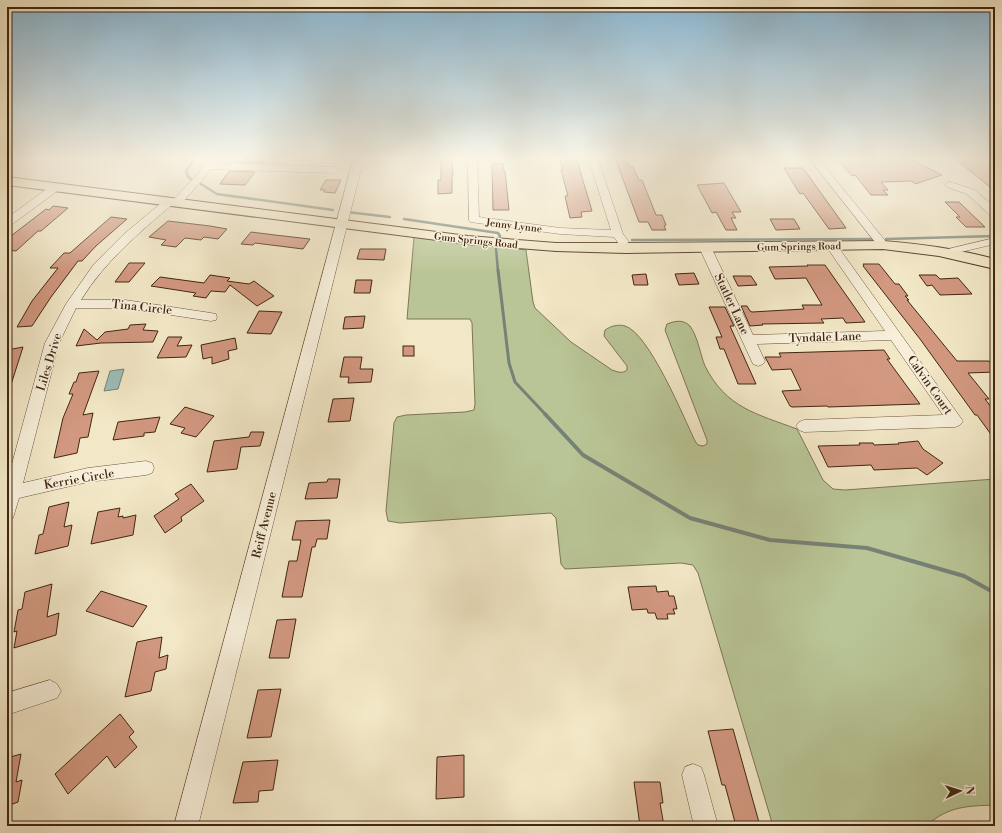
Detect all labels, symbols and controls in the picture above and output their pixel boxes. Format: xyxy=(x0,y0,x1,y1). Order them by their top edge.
street label: Jenny Lynne xyxy=(484,216,543,235)
street label: Gum Springs Road xyxy=(433,231,519,251)
street label: Gum Springs Road xyxy=(757,240,841,254)
street label: Statler Lane xyxy=(711,271,752,337)
street label: Tina Circle xyxy=(111,297,173,318)
street label: Tyndale Lane xyxy=(788,329,862,346)
street label: Liles Drive xyxy=(34,331,65,393)
street label: Calvin Court xyxy=(904,353,956,419)
street label: Kerrie Circle xyxy=(43,466,115,493)
street label: Reiff Avenue xyxy=(249,490,280,560)
north arrow xyxy=(940,771,980,811)
text: N xyxy=(962,786,976,795)

